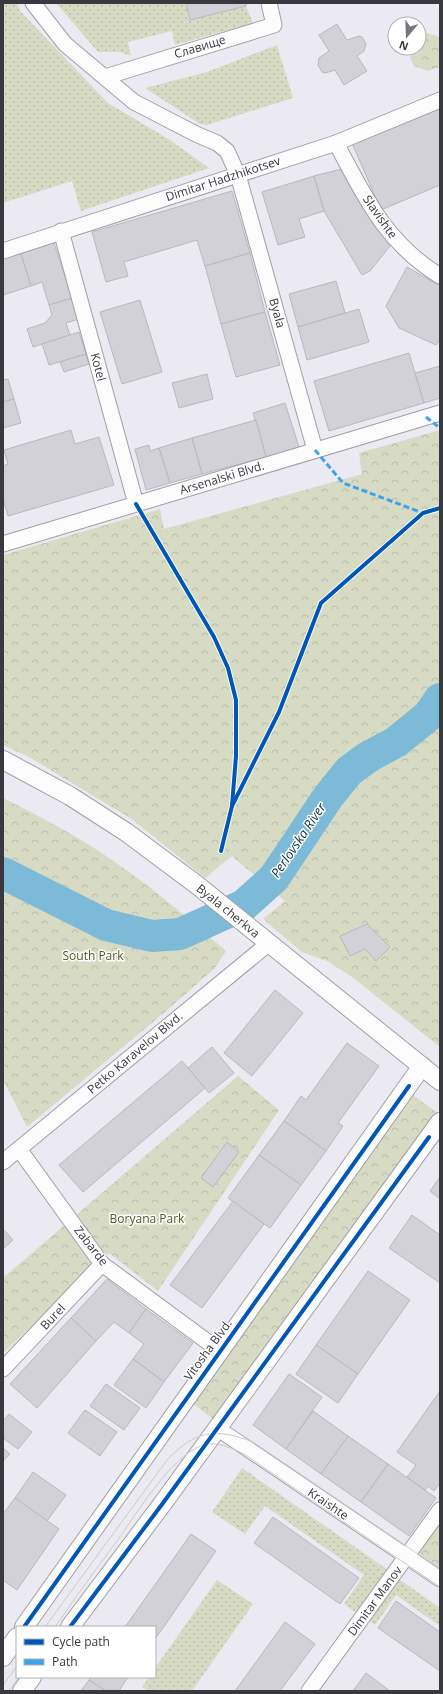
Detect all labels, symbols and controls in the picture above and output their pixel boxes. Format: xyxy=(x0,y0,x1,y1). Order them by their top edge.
north arrow xyxy=(387,16,427,56)
street label: Славище xyxy=(172,31,228,62)
text: N xyxy=(397,37,410,54)
street label: Dimitar Hadzhikotsev xyxy=(163,152,283,205)
street label: Slavishte xyxy=(359,192,402,242)
street label: Byala xyxy=(265,296,290,330)
street label: Kotel xyxy=(87,351,110,383)
street label: Arsenalski Blvd. xyxy=(178,457,266,498)
water label: Perlovska River xyxy=(266,798,330,881)
street label: Byala cherkva xyxy=(193,880,264,941)
park label: South Park xyxy=(62,947,124,964)
street label: Petko Karavelov Blvd. xyxy=(83,1008,186,1098)
park label: Boryana Park xyxy=(110,1210,185,1227)
street label: Zabarde xyxy=(70,1222,113,1269)
street label: Burel xyxy=(36,1300,69,1333)
street label: Vitosha Blvd. xyxy=(180,1316,236,1384)
street label: Kraishte xyxy=(304,1484,352,1524)
street label: Dimitar Manov xyxy=(343,1562,406,1639)
legend xyxy=(16,1626,156,1678)
text: Cycle path xyxy=(52,1633,110,1650)
text: Path xyxy=(52,1653,78,1670)

